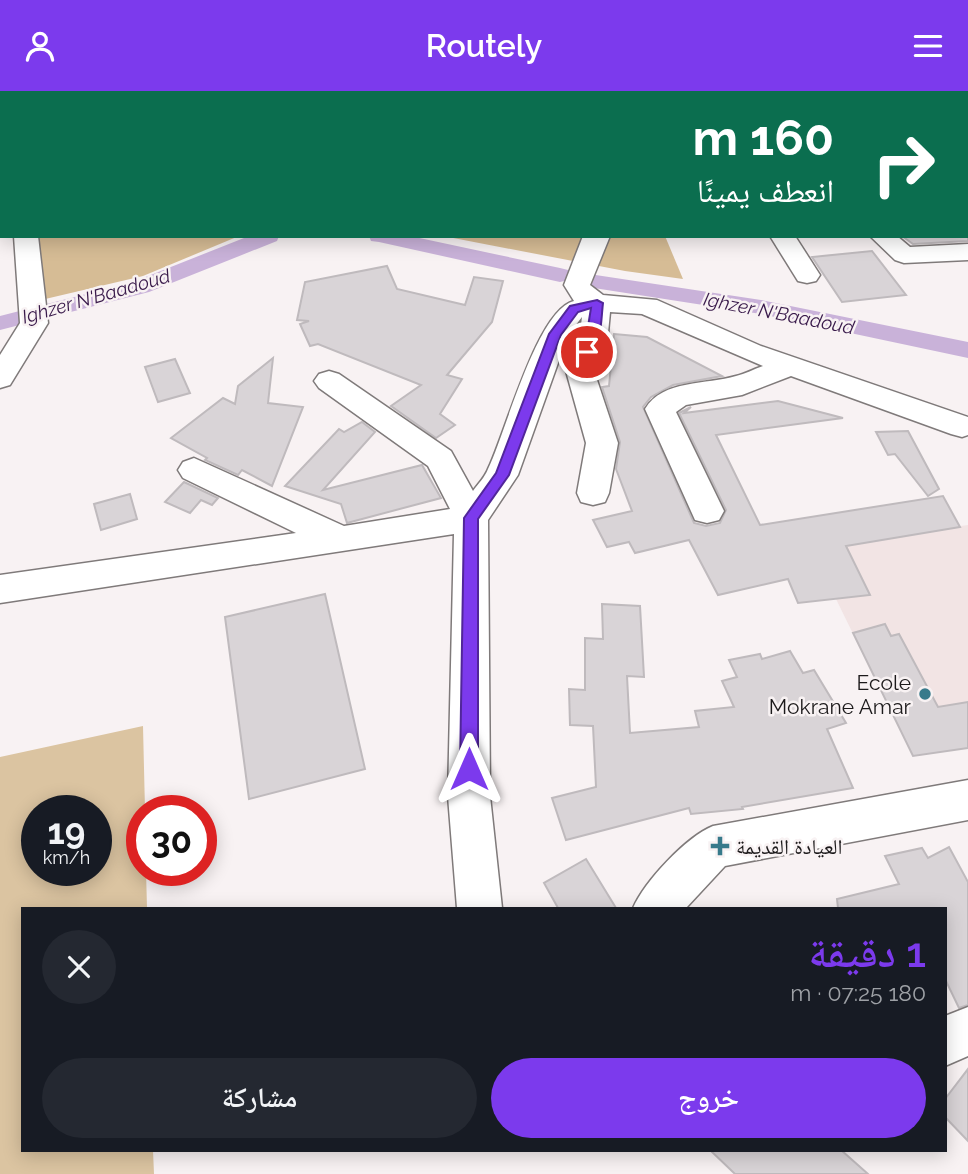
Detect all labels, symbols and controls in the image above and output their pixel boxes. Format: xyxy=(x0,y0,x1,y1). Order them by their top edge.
icon: person xyxy=(21,27,59,65)
text: Routely xyxy=(426,27,542,64)
icon: menu xyxy=(909,27,947,65)
text: 160 m xyxy=(693,109,834,166)
icon: right xyxy=(858,119,949,210)
text: انعطف يمينًا xyxy=(697,172,834,209)
water label: Ighzer N'Baadoud xyxy=(19,264,173,328)
water label: Ighzer N'Baadoud xyxy=(702,288,857,339)
pin xyxy=(557,322,617,382)
icon: arrive xyxy=(568,333,606,371)
place label: Ecole Mokrane Amar xyxy=(769,670,912,719)
marker: Ecole Mokrane Amar xyxy=(917,686,933,702)
position arrow xyxy=(432,732,506,806)
speed limit sign: 30 xyxy=(126,795,217,886)
text: 19 xyxy=(48,811,85,852)
place label: العيادة القديمة xyxy=(736,834,843,859)
marker: العيادة القديمة xyxy=(710,836,730,856)
text: km/h xyxy=(43,847,90,868)
text: 1 دقيقة xyxy=(809,928,926,977)
button: close xyxy=(42,930,116,1004)
text: 180 m · 07:25 xyxy=(790,979,926,1006)
button: مشاركة xyxy=(42,1058,477,1138)
button: خروج xyxy=(491,1058,926,1138)

